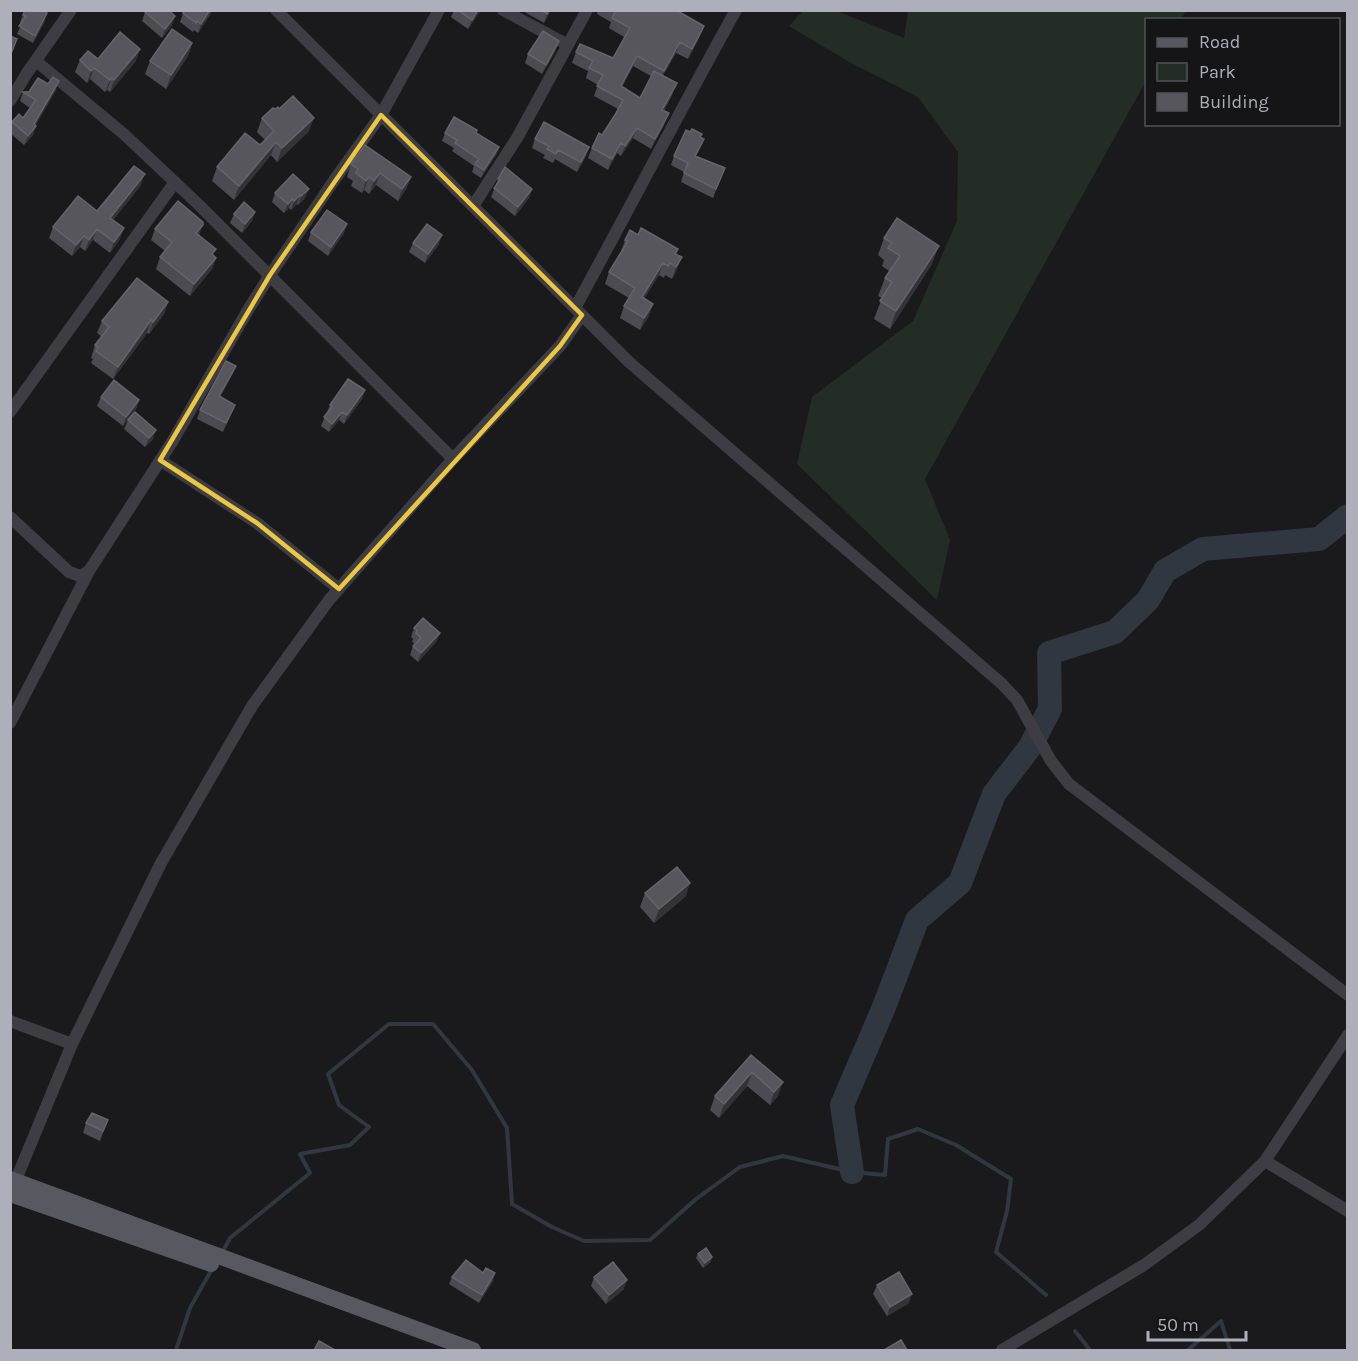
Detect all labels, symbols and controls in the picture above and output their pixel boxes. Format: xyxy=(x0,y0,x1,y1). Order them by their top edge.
legend xyxy=(1145,18,1340,126)
text: Road xyxy=(1199,31,1240,53)
text: Park xyxy=(1199,61,1236,83)
text: Building xyxy=(1199,91,1269,113)
scale bar xyxy=(1148,1304,1246,1342)
text: 50 m xyxy=(1157,1314,1199,1336)

